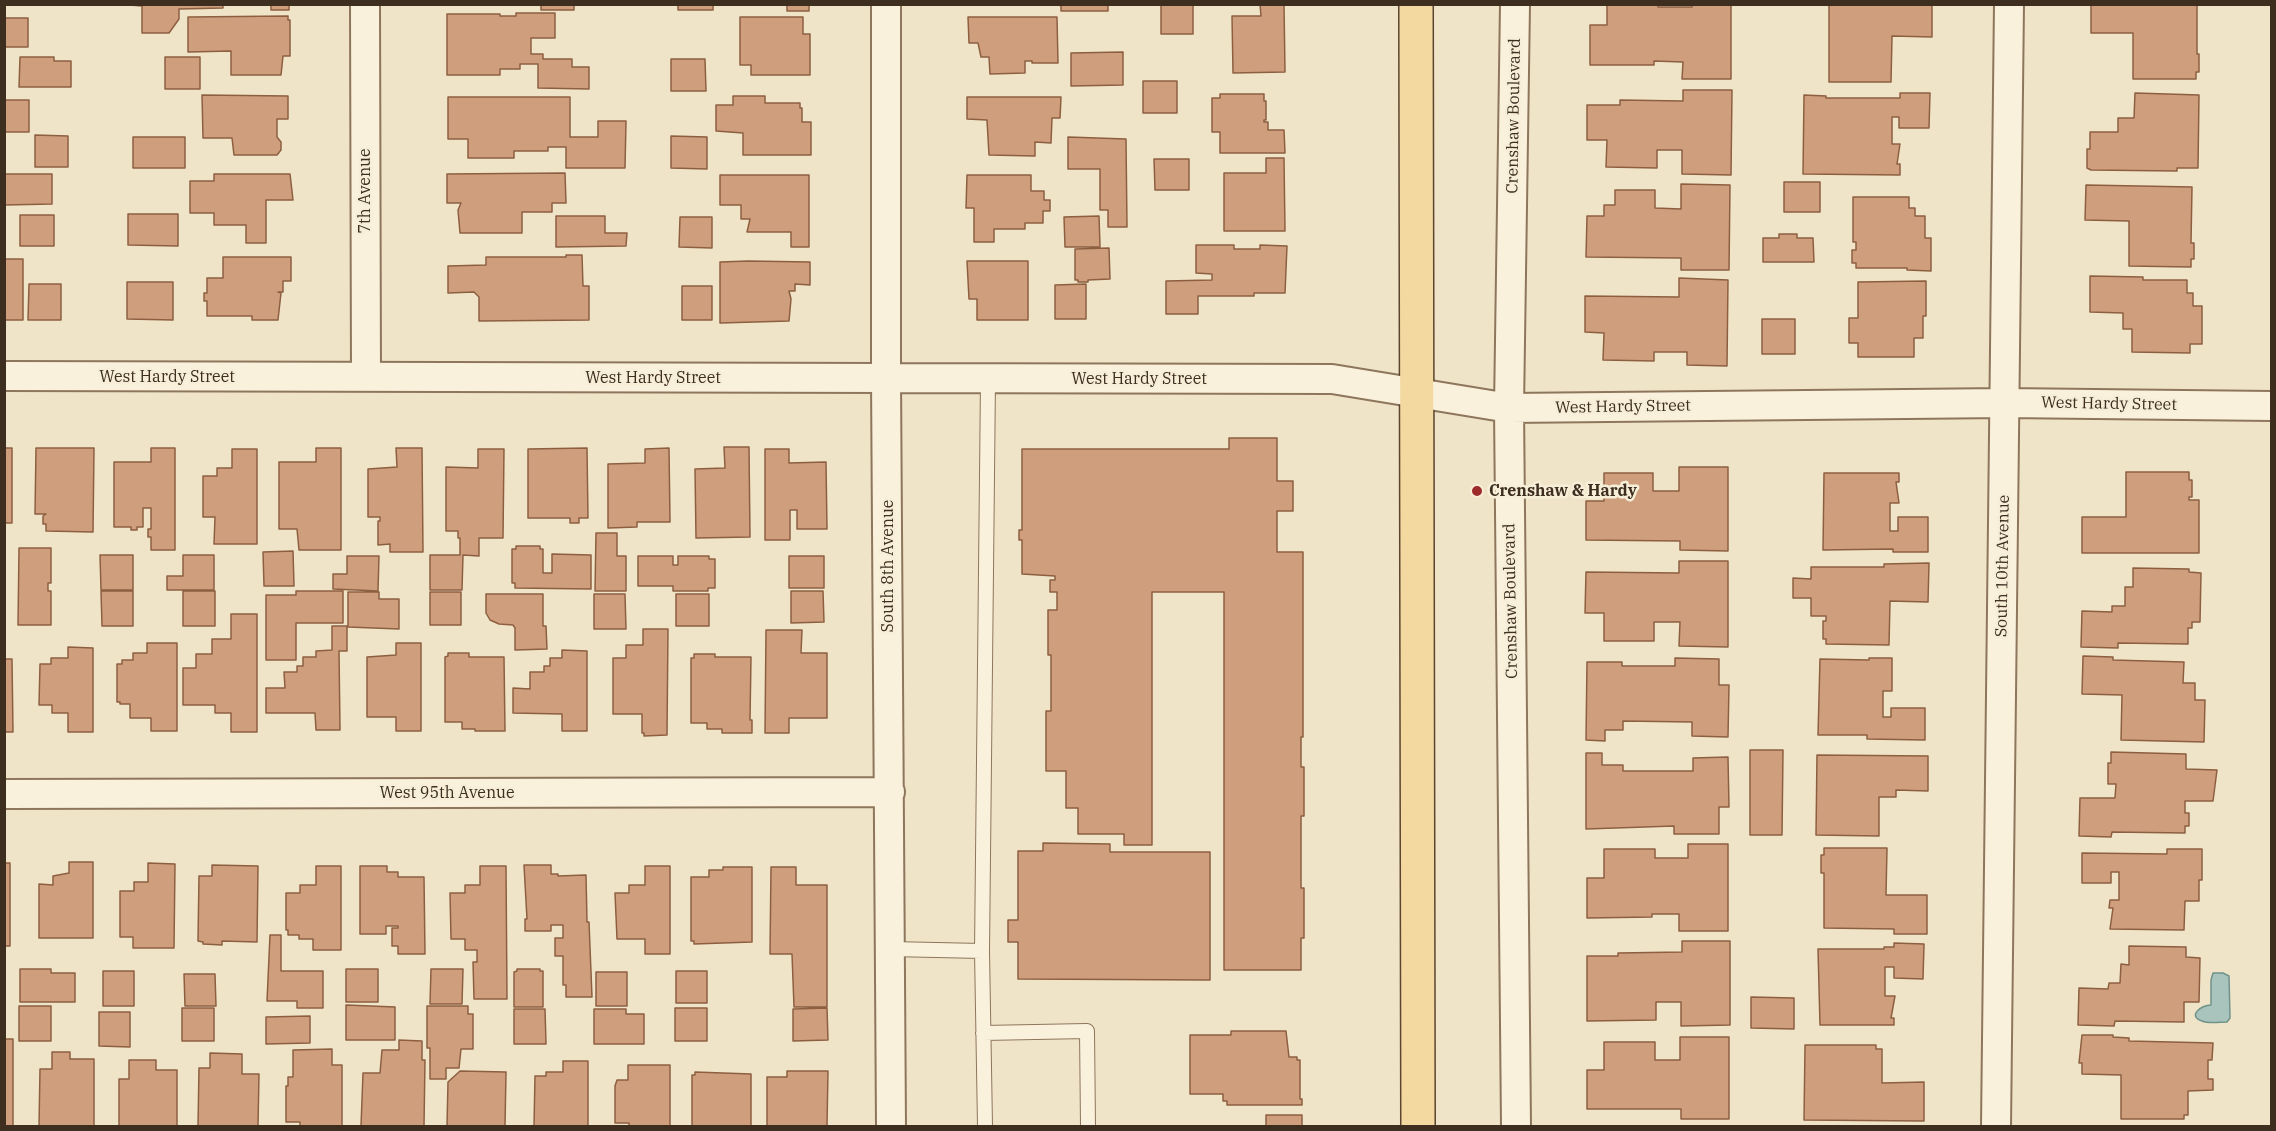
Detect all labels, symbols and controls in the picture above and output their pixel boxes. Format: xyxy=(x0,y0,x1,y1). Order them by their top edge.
street label: Crenshaw Boulevard xyxy=(1503,38,1525,194)
street label: 7th Avenue xyxy=(355,148,375,234)
street label: West Hardy Street xyxy=(99,367,235,387)
street label: West Hardy Street xyxy=(585,368,721,388)
street label: West Hardy Street xyxy=(1071,369,1207,389)
street label: West Hardy Street xyxy=(2041,393,2177,415)
street label: West Hardy Street xyxy=(1555,396,1691,418)
place label: Crenshaw & Hardy xyxy=(1489,481,1637,501)
marker: Crenshaw & Hardy xyxy=(1470,484,1484,498)
street label: South 10th Avenue xyxy=(1992,495,2014,637)
street label: South 8th Avenue xyxy=(878,500,898,632)
street label: Crenshaw Boulevard xyxy=(1500,523,1522,679)
street label: West 95th Avenue xyxy=(379,783,515,803)

